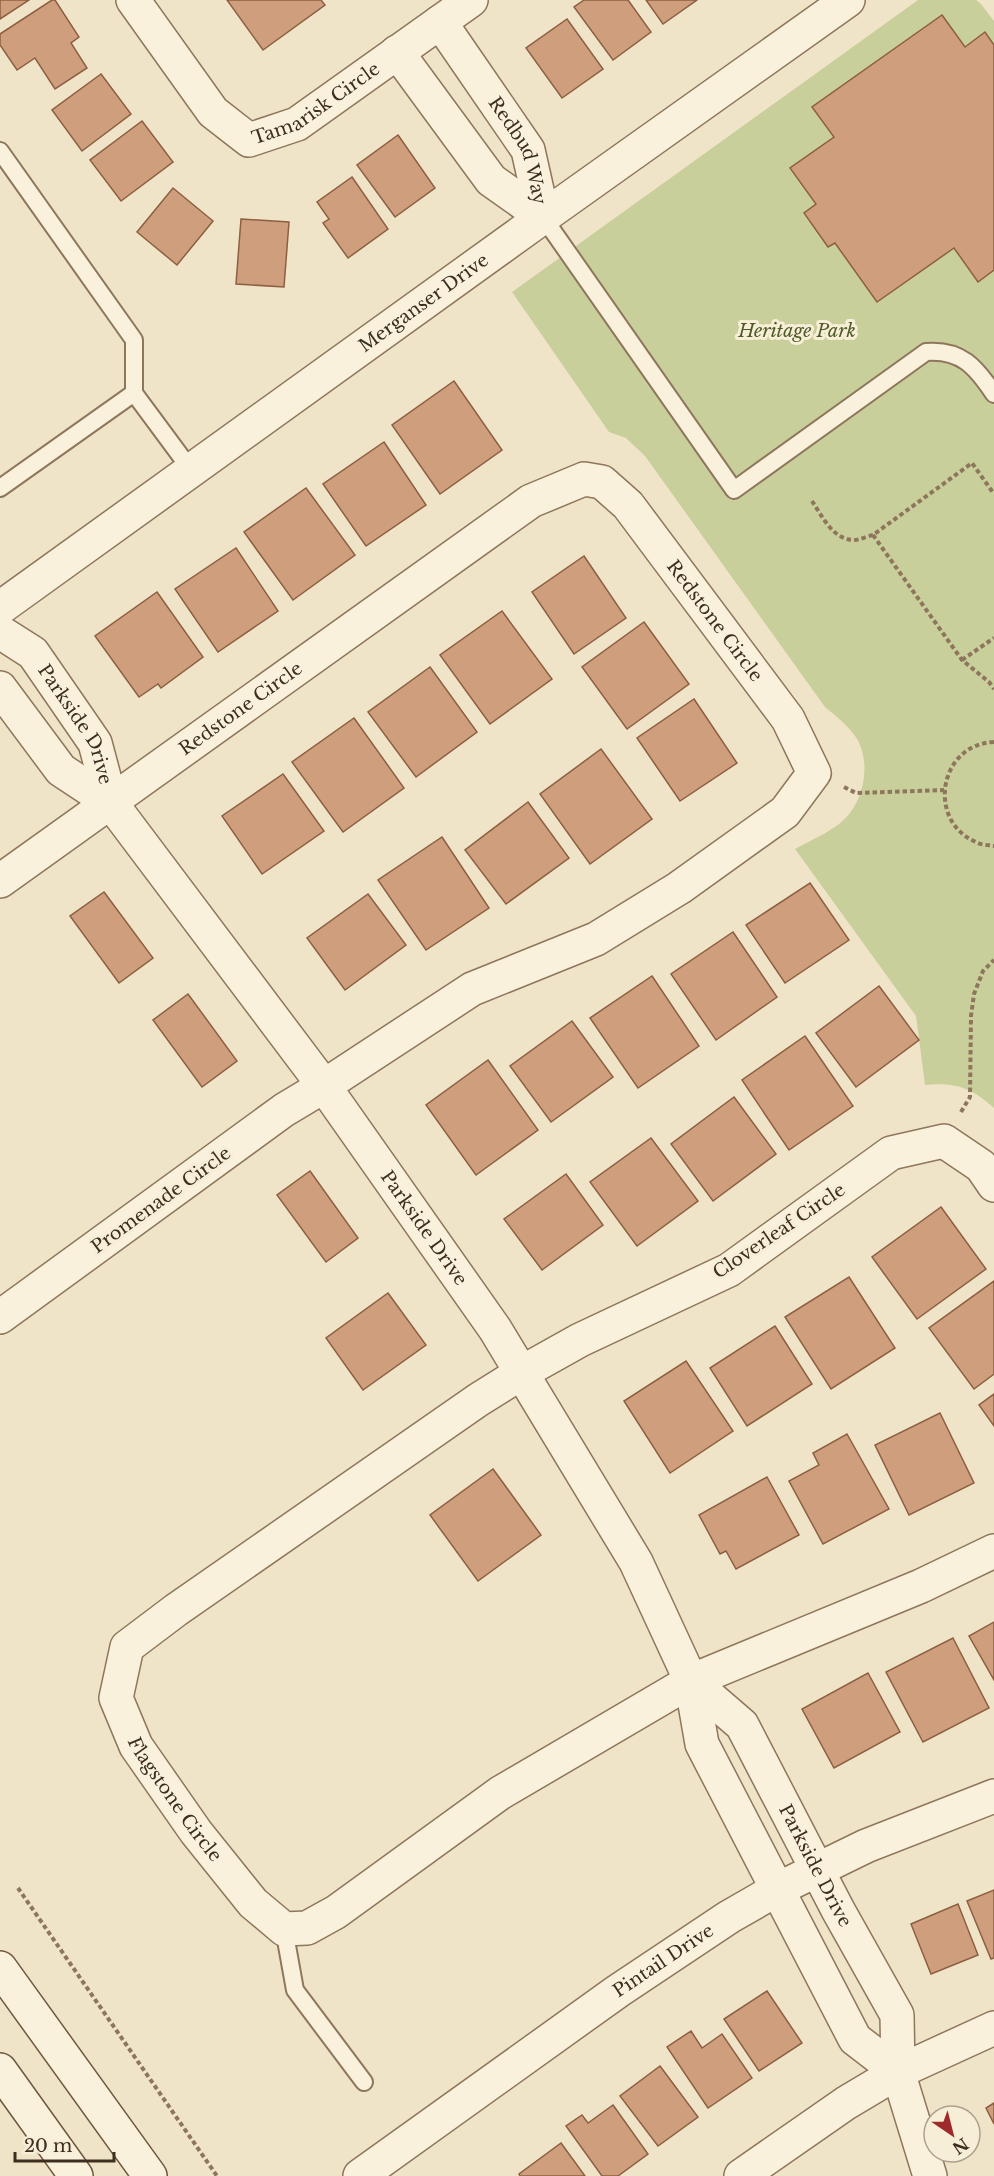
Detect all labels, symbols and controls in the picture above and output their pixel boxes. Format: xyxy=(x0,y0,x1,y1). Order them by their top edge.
street label: Tamarisk Circle xyxy=(249,58,384,149)
street label: Redbud Way xyxy=(484,93,551,207)
street label: Merganser Drive xyxy=(354,249,493,357)
park label: Heritage Park xyxy=(737,320,856,342)
street label: Redstone Circle xyxy=(662,556,767,686)
street label: Redstone Circle xyxy=(175,657,306,760)
street label: Parkside Drive xyxy=(33,660,117,787)
street label: Promenade Circle xyxy=(87,1142,235,1258)
street label: Parkside Drive xyxy=(376,1166,472,1290)
street label: Cloverleaf Circle xyxy=(709,1179,849,1283)
street label: Flagstone Circle xyxy=(123,1734,226,1866)
street label: Parkside Drive xyxy=(774,1801,856,1931)
street label: Pintail Drive xyxy=(609,1919,718,2002)
north arrow xyxy=(922,2104,982,2164)
scale bar xyxy=(15,2125,114,2163)
text: N xyxy=(949,2134,973,2159)
text: 20 m xyxy=(24,2135,72,2157)

